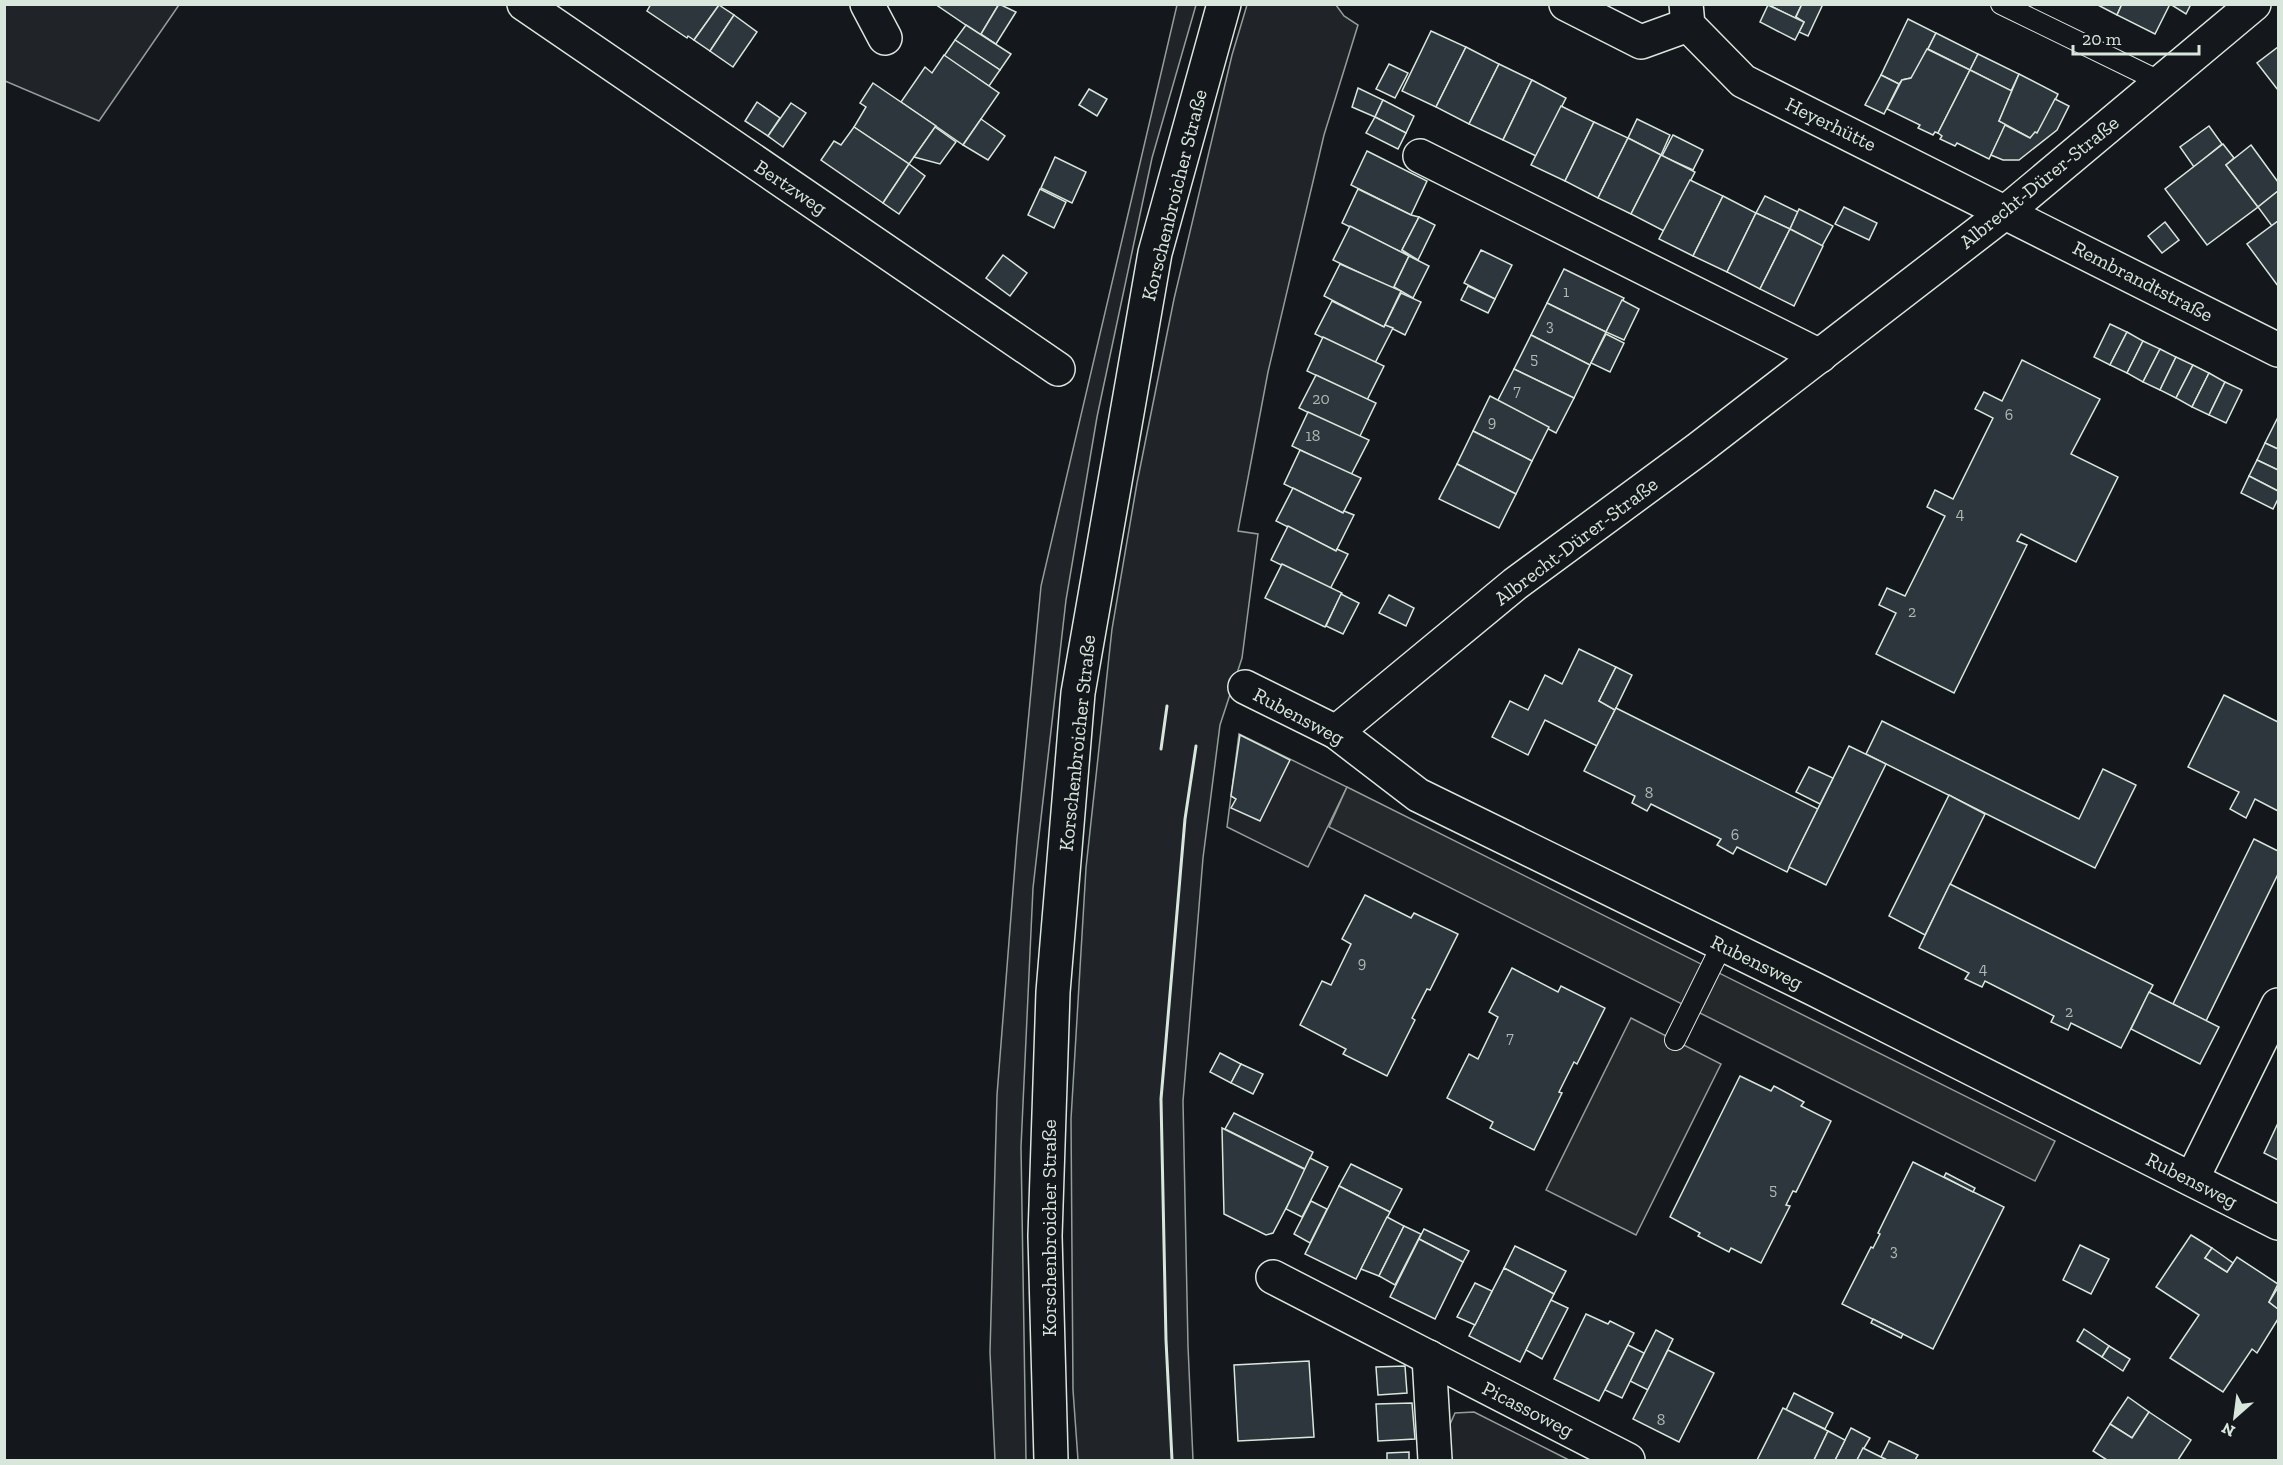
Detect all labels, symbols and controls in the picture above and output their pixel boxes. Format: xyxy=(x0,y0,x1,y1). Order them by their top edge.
scale bar xyxy=(2073,18,2199,56)
text: 20 m xyxy=(2082,28,2122,50)
street label: Korschenbroicher Straße xyxy=(1136,87,1212,303)
street label: Heyerhütte xyxy=(1782,92,1880,156)
street label: Albrecht-Dürer-Straße xyxy=(1954,110,2124,254)
street label: Bertzweg xyxy=(750,154,832,220)
street label: Rembrandtstraße xyxy=(2069,235,2217,327)
house number: 1 xyxy=(1563,282,1569,301)
house number: 3 xyxy=(1546,316,1554,335)
house number: 5 xyxy=(1530,349,1538,368)
house number: 7 xyxy=(1513,381,1521,400)
house number: 20 xyxy=(1312,389,1330,408)
house number: 6 xyxy=(2005,405,2013,424)
house number: 9 xyxy=(1488,412,1496,431)
house number: 18 xyxy=(1306,426,1320,445)
street label: Albrecht-Dürer-Straße xyxy=(1490,472,1662,610)
house number: 4 xyxy=(1956,504,1965,523)
house number: 2 xyxy=(1908,602,1916,621)
street label: Korschenbroicher Straße xyxy=(1054,634,1100,852)
street label: Rubensweg xyxy=(1250,682,1349,750)
house number: 8 xyxy=(1645,783,1653,802)
house number: 6 xyxy=(1731,825,1739,844)
street label: Rubensweg xyxy=(1707,929,1807,995)
house number: 9 xyxy=(1358,953,1366,972)
house number: 4 xyxy=(1979,959,1988,978)
house number: 2 xyxy=(2065,1002,2073,1021)
house number: 7 xyxy=(1506,1028,1514,1047)
street label: Korschenbroicher Straße xyxy=(1037,1119,1061,1337)
street label: Rubensweg xyxy=(2142,1147,2242,1213)
house number: 5 xyxy=(1769,1180,1777,1199)
house number: 3 xyxy=(1890,1241,1898,1260)
street label: Picassoweg xyxy=(1478,1376,1578,1442)
north arrow xyxy=(2205,1387,2265,1447)
house number: 8 xyxy=(1657,1410,1665,1429)
text: N xyxy=(2218,1419,2238,1441)

